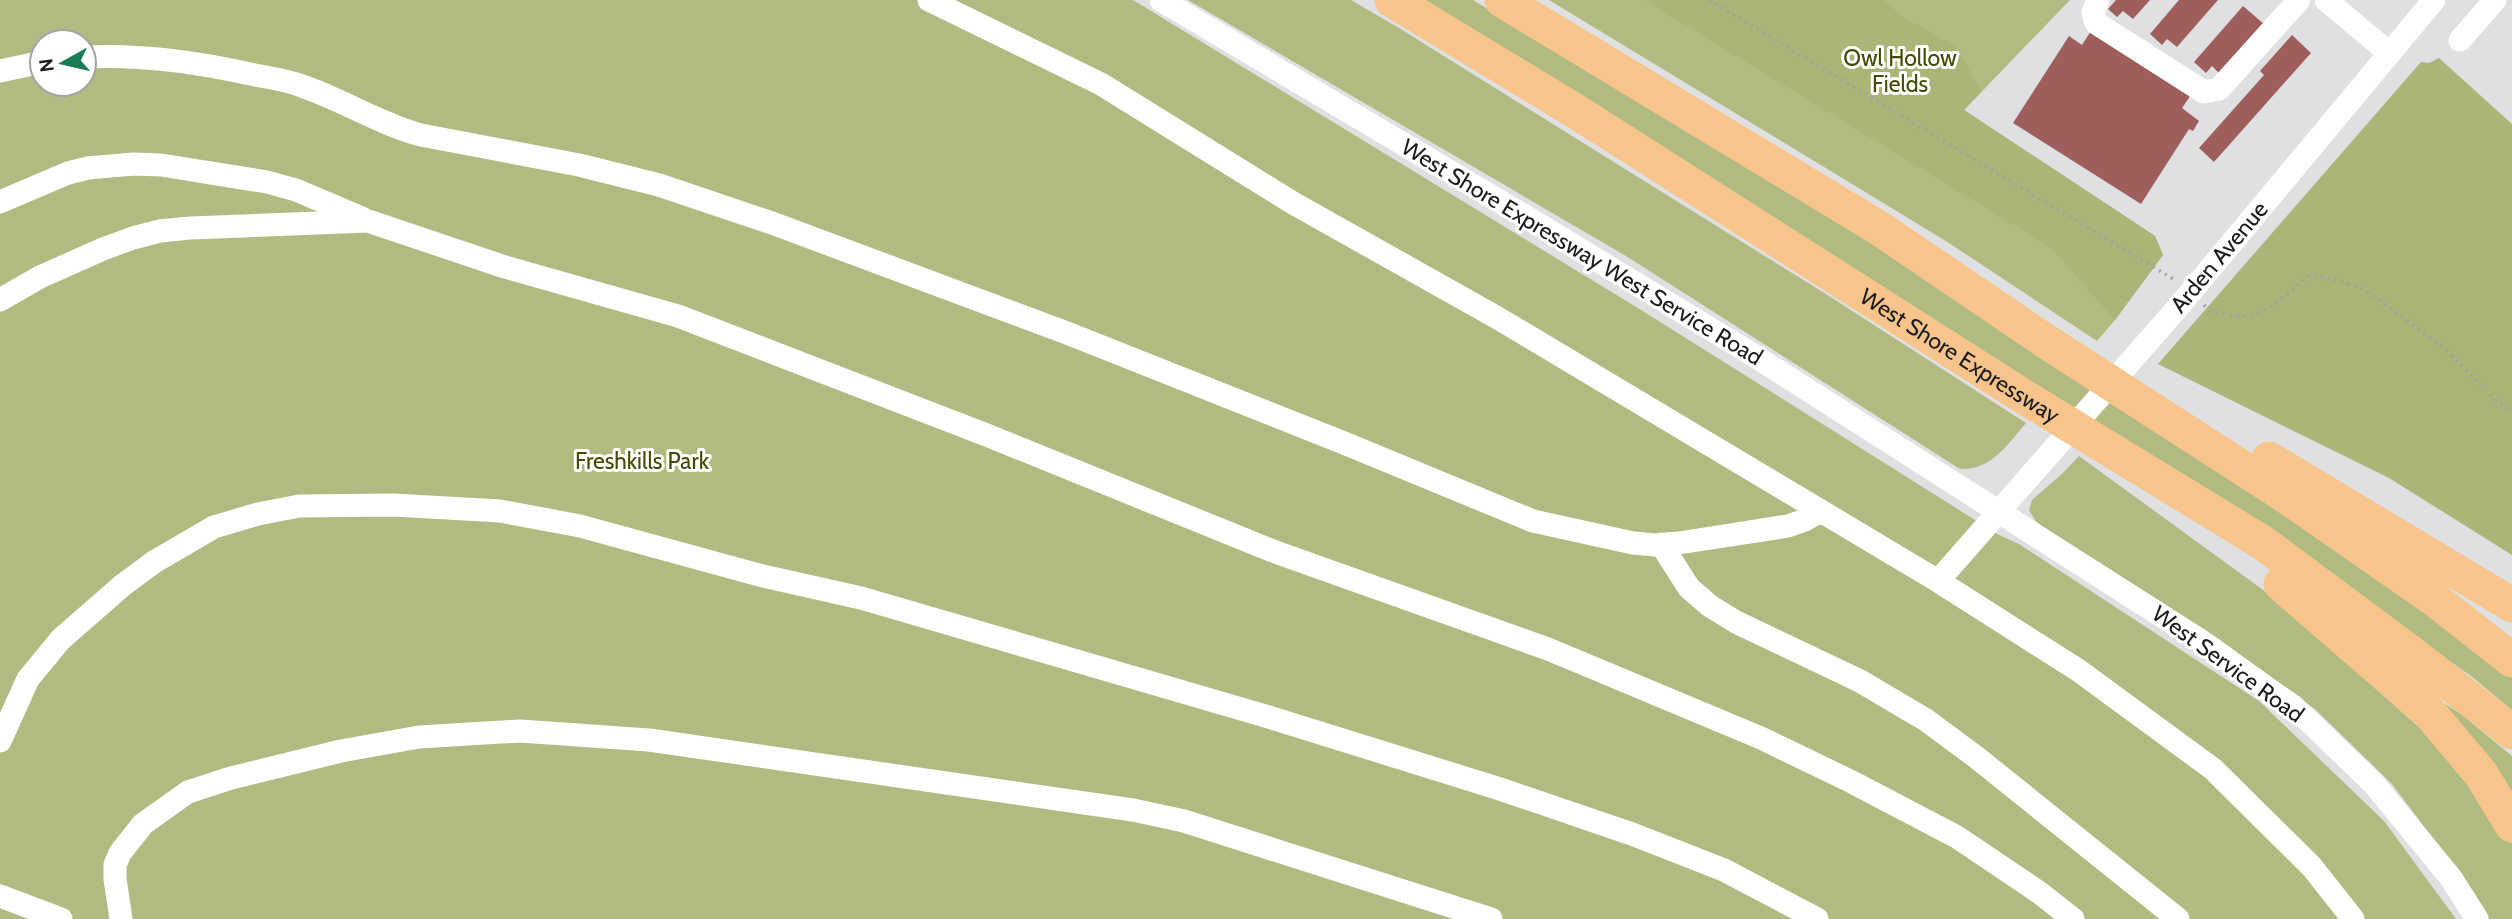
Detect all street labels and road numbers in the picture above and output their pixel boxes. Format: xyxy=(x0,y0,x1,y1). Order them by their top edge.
street label: West Shore Expressway West Service Road xyxy=(1396,133,1768,371)
street label: Arden Avenue xyxy=(2164,195,2274,318)
street label: West Shore Expressway xyxy=(1855,282,2065,429)
street label: West Service Road xyxy=(2147,600,2309,728)

